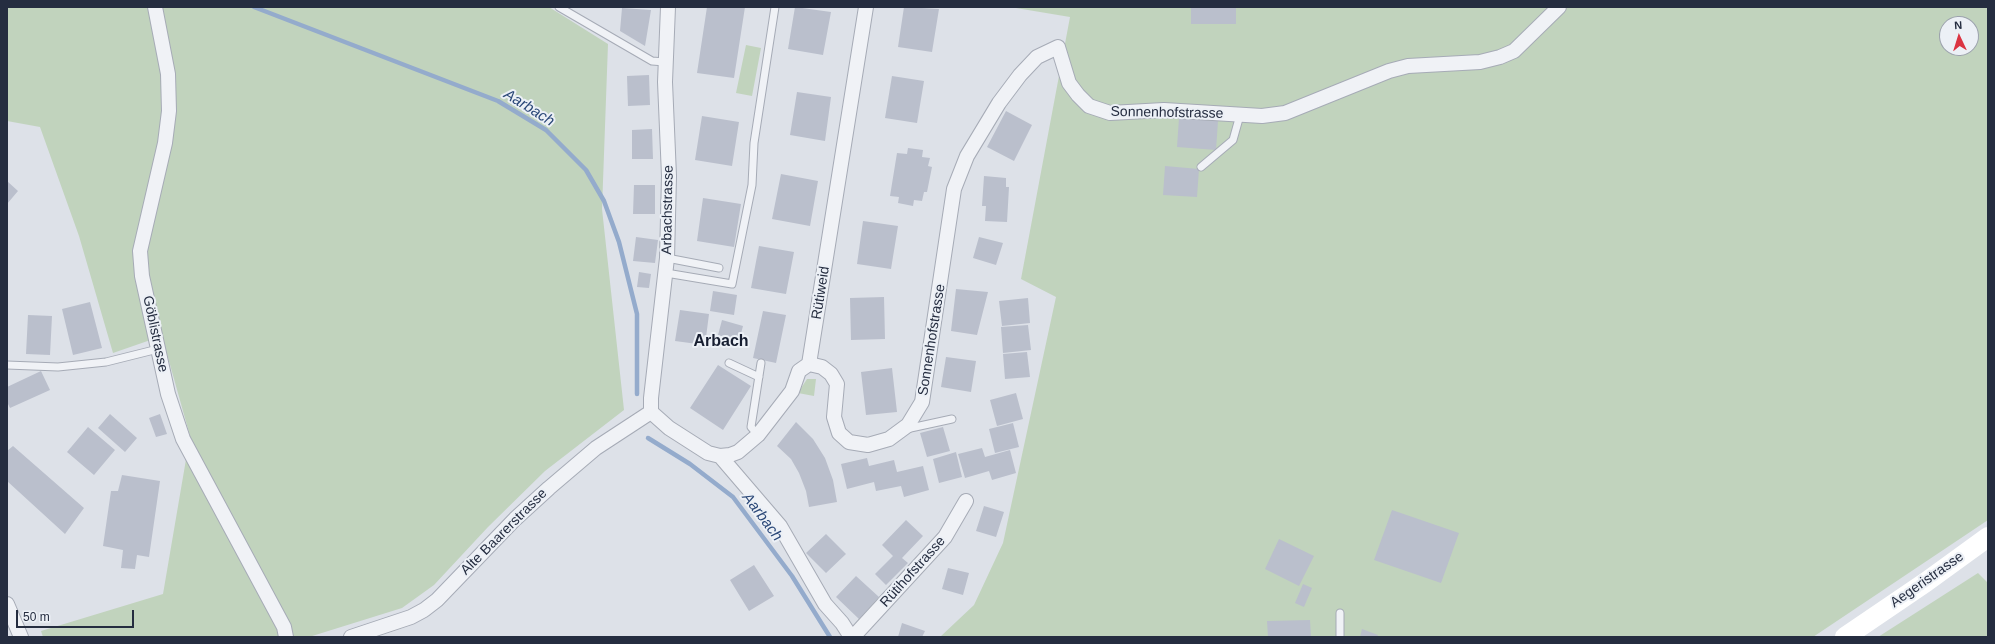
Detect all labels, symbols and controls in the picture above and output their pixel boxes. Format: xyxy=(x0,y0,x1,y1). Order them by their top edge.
north arrow xyxy=(1939,16,1979,56)
text: N xyxy=(1954,19,1963,31)
water label: Aarbach xyxy=(501,86,557,130)
street label: Sonnenhofstrasse xyxy=(1110,104,1224,122)
street label: Arbachstrasse xyxy=(659,165,677,255)
street label: Rütiweid xyxy=(809,265,833,321)
street label: Sonnenhofstrasse xyxy=(915,283,949,397)
street label: Göblistrasse xyxy=(139,294,171,374)
district label: Arbach xyxy=(693,332,749,352)
street label: Alte Baarerstrasse xyxy=(457,485,551,579)
water label: Aarbach xyxy=(738,489,786,545)
street label: Rütihofstrasse xyxy=(877,533,949,611)
street label: Aegeristrasse xyxy=(1887,549,1967,611)
scale bar xyxy=(18,602,136,628)
text: 50 m xyxy=(23,610,50,624)

